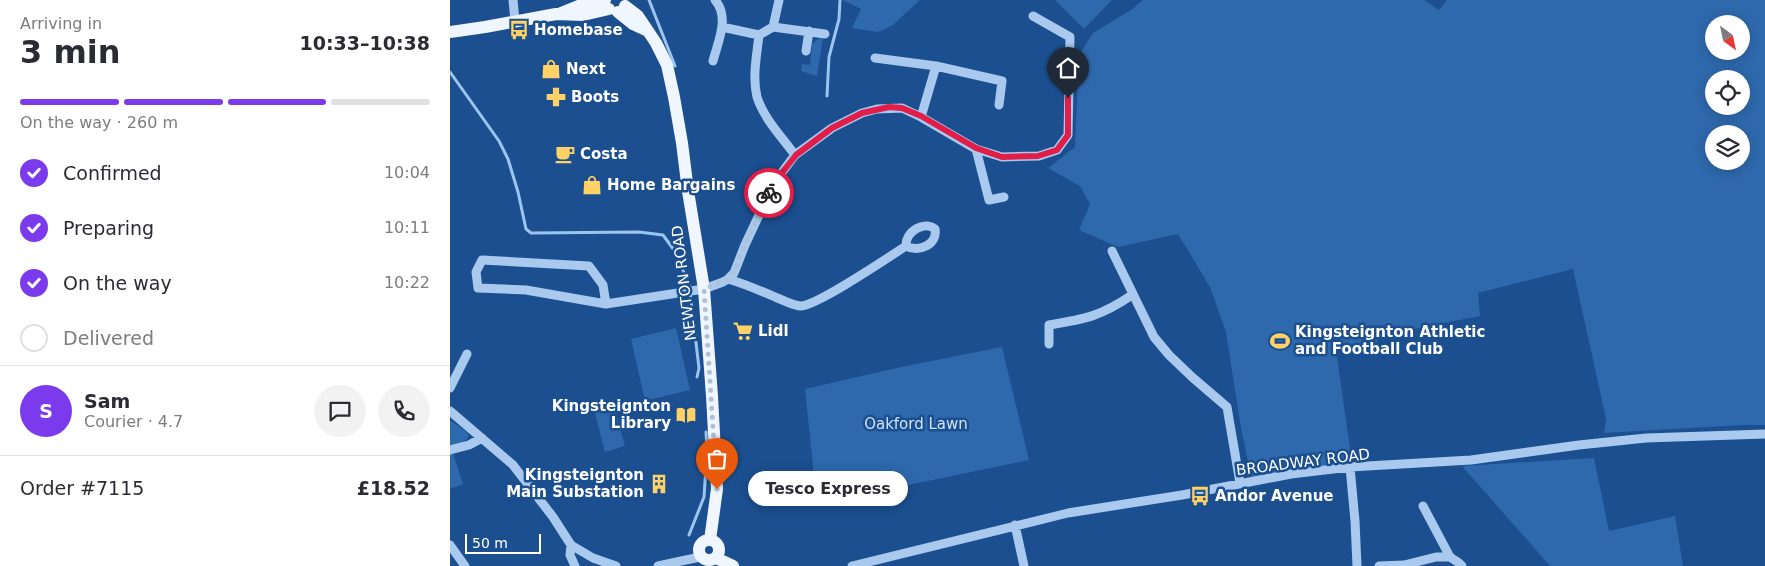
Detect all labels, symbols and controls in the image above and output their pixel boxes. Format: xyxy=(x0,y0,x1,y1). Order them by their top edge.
text: Arriving in xyxy=(20,14,102,33)
north arrow xyxy=(1705,15,1750,60)
map controls xyxy=(1705,15,1750,170)
bus stop icon: Homebase xyxy=(508,19,530,41)
place label: Homebase xyxy=(534,21,623,39)
text: 10:33–10:38 xyxy=(300,32,430,54)
text: 3 min xyxy=(20,33,121,71)
pin xyxy=(1047,47,1089,98)
icon: home xyxy=(1054,54,1082,82)
shop icon: Next xyxy=(540,58,562,80)
place label: Next xyxy=(566,60,606,78)
button: locate xyxy=(1705,70,1750,115)
pharmacy icon: Boots xyxy=(545,86,567,108)
place label: Boots xyxy=(571,88,619,106)
text: On the way · 260 m xyxy=(20,113,178,132)
button: layers xyxy=(1705,125,1750,170)
cafe icon: Costa xyxy=(554,143,576,165)
place label: Costa xyxy=(580,145,628,163)
icon: check xyxy=(20,159,48,187)
text: Confirmed xyxy=(63,162,162,184)
text: 10:04 xyxy=(384,163,430,182)
courier xyxy=(744,168,794,218)
shop icon: Home Bargains xyxy=(581,174,603,196)
place label: Home Bargains xyxy=(607,176,736,194)
icon: bike xyxy=(755,179,783,207)
icon: check xyxy=(20,214,48,242)
text: Preparing xyxy=(63,217,154,239)
text: 10:11 xyxy=(384,218,430,237)
street label: NEWTON ROAD xyxy=(668,224,700,342)
icon: check xyxy=(20,269,48,297)
text: On the way xyxy=(63,272,172,294)
text: 10:22 xyxy=(384,273,430,292)
supermarket icon: Lidl xyxy=(732,320,754,342)
place label: Lidl xyxy=(758,322,789,340)
place label: Kingsteignton Athletic and Football Club xyxy=(1295,323,1485,358)
text: Delivered xyxy=(63,327,154,349)
sports icon: Kingsteignton Athletic and Football Club xyxy=(1269,330,1291,352)
button: chat xyxy=(314,385,366,437)
button: phone xyxy=(378,385,430,437)
text: Sam xyxy=(84,390,130,412)
place label: Kingsteignton Library xyxy=(552,397,671,432)
text: S xyxy=(39,400,53,422)
library icon: Kingsteignton Library xyxy=(675,404,697,426)
text: Courier · 4.7 xyxy=(84,412,183,431)
park label: Oakford Lawn xyxy=(864,415,968,433)
pin xyxy=(696,438,738,489)
icon: bag xyxy=(703,445,731,473)
street label: BROADWAY ROAD xyxy=(1235,445,1371,479)
place label: Kingsteignton Main Substation xyxy=(506,466,644,501)
callout: Tesco Express xyxy=(747,472,907,506)
building icon: Kingsteignton Main Substation xyxy=(648,473,670,495)
text: Order #7115 xyxy=(20,477,144,499)
text: £18.52 xyxy=(357,477,430,499)
text: Tesco Express xyxy=(765,479,891,498)
bus stop icon: Andor Avenue xyxy=(1189,485,1211,507)
place label: Andor Avenue xyxy=(1215,487,1334,505)
scale bar xyxy=(465,531,541,554)
text: 50 m xyxy=(472,535,508,551)

